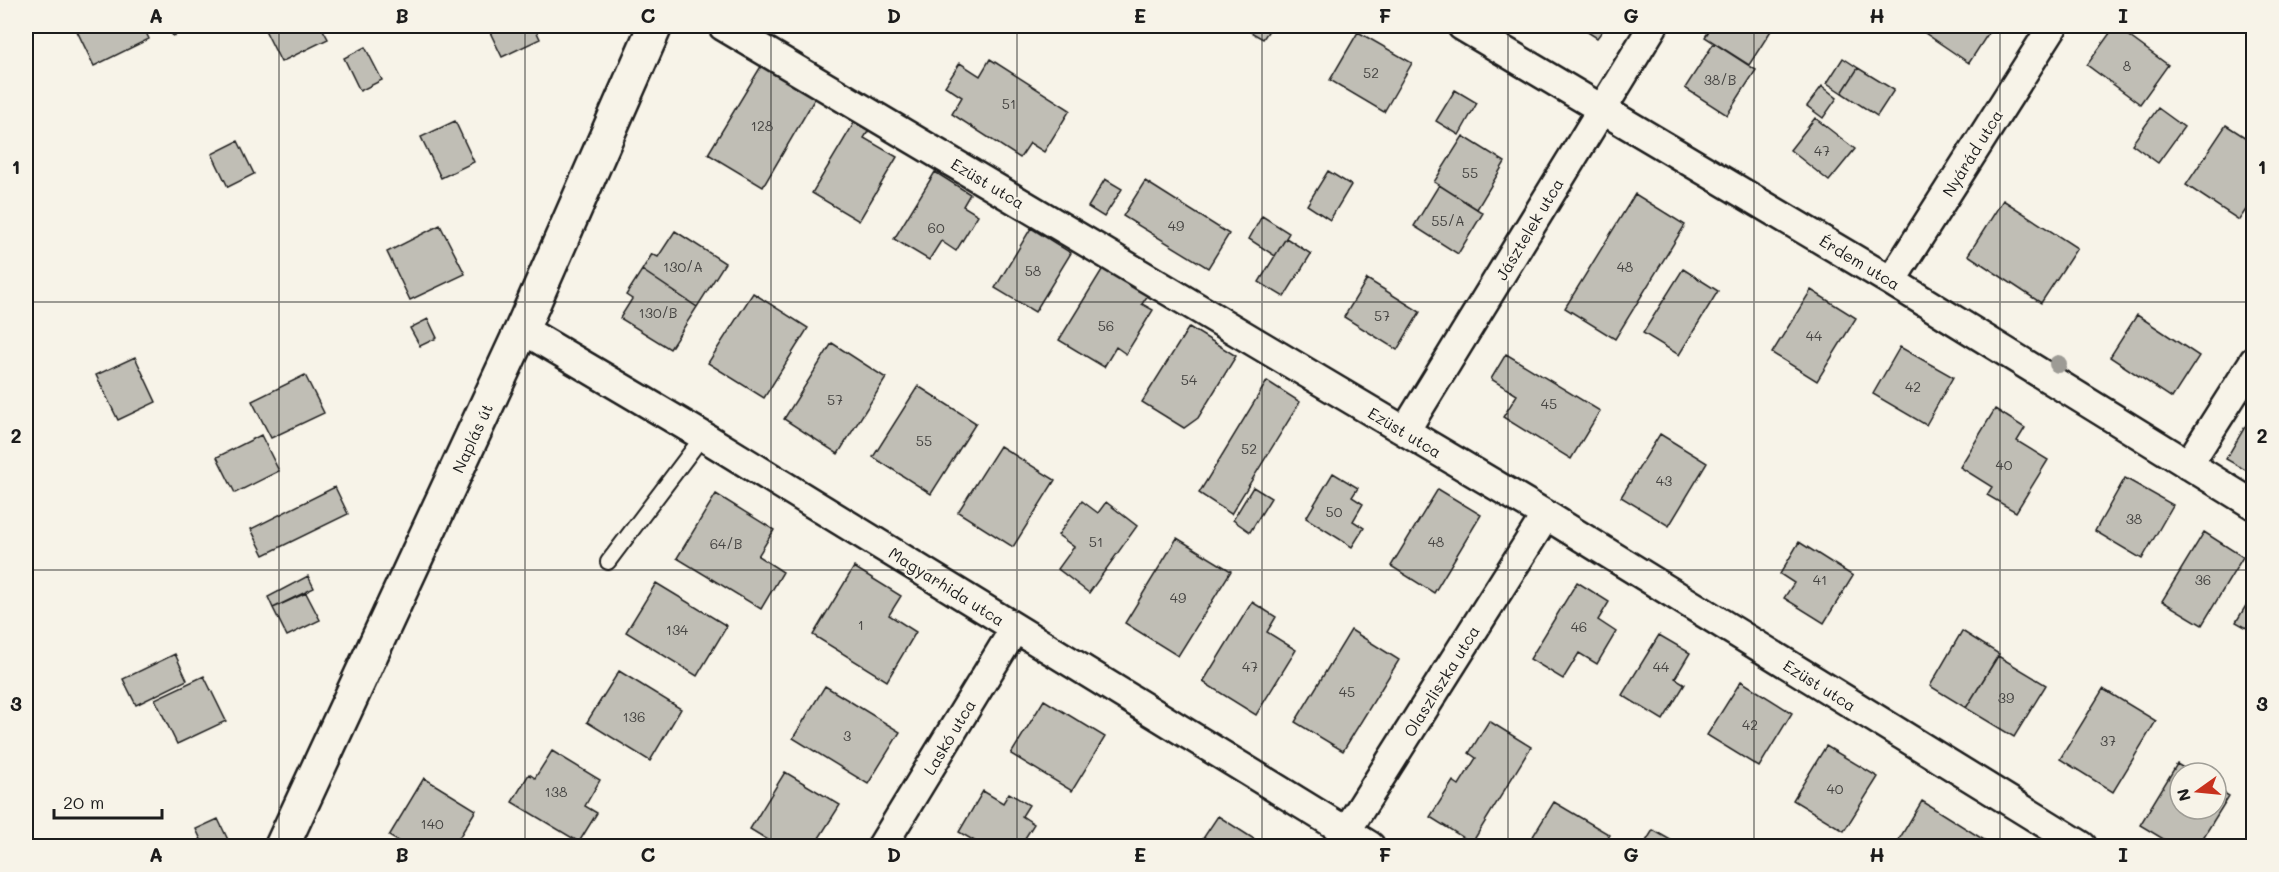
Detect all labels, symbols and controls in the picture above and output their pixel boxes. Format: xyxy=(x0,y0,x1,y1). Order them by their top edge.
text: A xyxy=(149,2,163,28)
text: B xyxy=(395,2,409,28)
text: C xyxy=(641,2,656,28)
text: D xyxy=(887,2,901,28)
text: E xyxy=(1134,2,1146,28)
text: F xyxy=(1379,2,1392,28)
text: G xyxy=(1623,2,1639,28)
text: H xyxy=(1869,2,1885,28)
text: I xyxy=(2118,2,2128,28)
house number: 8 xyxy=(2123,56,2131,75)
house number: 52 xyxy=(1363,63,1379,82)
house number: 38/B xyxy=(1704,70,1736,89)
house number: 51 xyxy=(1002,94,1016,113)
street label: Nyárád utca xyxy=(1937,106,2007,200)
house number: 128 xyxy=(751,116,773,135)
house number: 47 xyxy=(1814,141,1830,160)
text: 1 xyxy=(12,153,20,179)
street label: Ezüst utca xyxy=(947,153,1029,213)
text: 1 xyxy=(2258,153,2266,179)
house number: 55 xyxy=(1462,163,1478,182)
street label: Jásztelek utca xyxy=(1490,174,1568,284)
house number: 55/A xyxy=(1431,211,1465,230)
house number: 49 xyxy=(1168,216,1184,235)
house number: 60 xyxy=(927,218,945,237)
street label: Érdem utca xyxy=(1816,230,1904,294)
house number: 130/A xyxy=(663,257,703,276)
house number: 48 xyxy=(1617,257,1633,276)
house number: 58 xyxy=(1025,261,1041,280)
house number: 130/B xyxy=(638,303,678,322)
house number: 57 xyxy=(1374,306,1390,325)
house number: 56 xyxy=(1098,316,1114,335)
house number: 44 xyxy=(1806,326,1823,345)
house number: 54 xyxy=(1181,370,1198,389)
house number: 42 xyxy=(1905,377,1921,396)
house number: 57 xyxy=(827,390,843,409)
house number: 45 xyxy=(1541,394,1557,413)
street label: Naplás út xyxy=(447,400,497,476)
street label: Ezüst utca xyxy=(1364,402,1446,462)
text: 2 xyxy=(10,422,22,448)
text: 2 xyxy=(2256,422,2268,448)
house number: 55 xyxy=(916,431,932,450)
house number: 52 xyxy=(1241,439,1257,458)
house number: 40 xyxy=(1996,455,2013,474)
house number: 43 xyxy=(1656,471,1672,490)
house number: 50 xyxy=(1326,502,1343,521)
house number: 38 xyxy=(2126,509,2142,528)
house number: 51 xyxy=(1089,532,1103,551)
house number: 48 xyxy=(1428,532,1444,551)
house number: 64/B xyxy=(710,534,742,553)
street label: Magyarhida utca xyxy=(885,542,1009,630)
house number: 41 xyxy=(1813,570,1827,589)
house number: 36 xyxy=(2195,570,2211,589)
house number: 49 xyxy=(1170,588,1186,607)
house number: 1 xyxy=(858,615,864,634)
house number: 46 xyxy=(1571,617,1587,636)
house number: 134 xyxy=(666,620,689,639)
street label: Olaszliszka utca xyxy=(1398,621,1484,741)
street label: Ezüst utca xyxy=(1780,654,1860,716)
house number: 47 xyxy=(1242,657,1258,676)
house number: 44 xyxy=(1653,657,1670,676)
house number: 45 xyxy=(1339,682,1355,701)
house number: 39 xyxy=(1998,688,2014,707)
text: 3 xyxy=(10,690,22,716)
text: 3 xyxy=(2256,690,2268,716)
street label: Laskó utca xyxy=(918,695,980,779)
house number: 136 xyxy=(623,707,645,726)
house number: 42 xyxy=(1742,715,1758,734)
house number: 3 xyxy=(843,726,851,745)
house number: 37 xyxy=(2100,731,2116,750)
north arrow xyxy=(2168,761,2228,821)
house number: 40 xyxy=(1827,779,1844,798)
scale bar xyxy=(54,782,162,820)
house number: 138 xyxy=(545,782,567,801)
text: N xyxy=(2171,786,2195,804)
text: 20 m xyxy=(63,790,104,814)
house number: 140 xyxy=(420,814,444,833)
text: A xyxy=(149,841,163,867)
text: B xyxy=(395,841,409,867)
text: C xyxy=(641,841,656,867)
text: D xyxy=(887,841,901,867)
text: E xyxy=(1134,841,1146,867)
text: F xyxy=(1379,841,1392,867)
text: G xyxy=(1623,841,1639,867)
text: H xyxy=(1869,841,1885,867)
text: I xyxy=(2118,841,2128,867)

